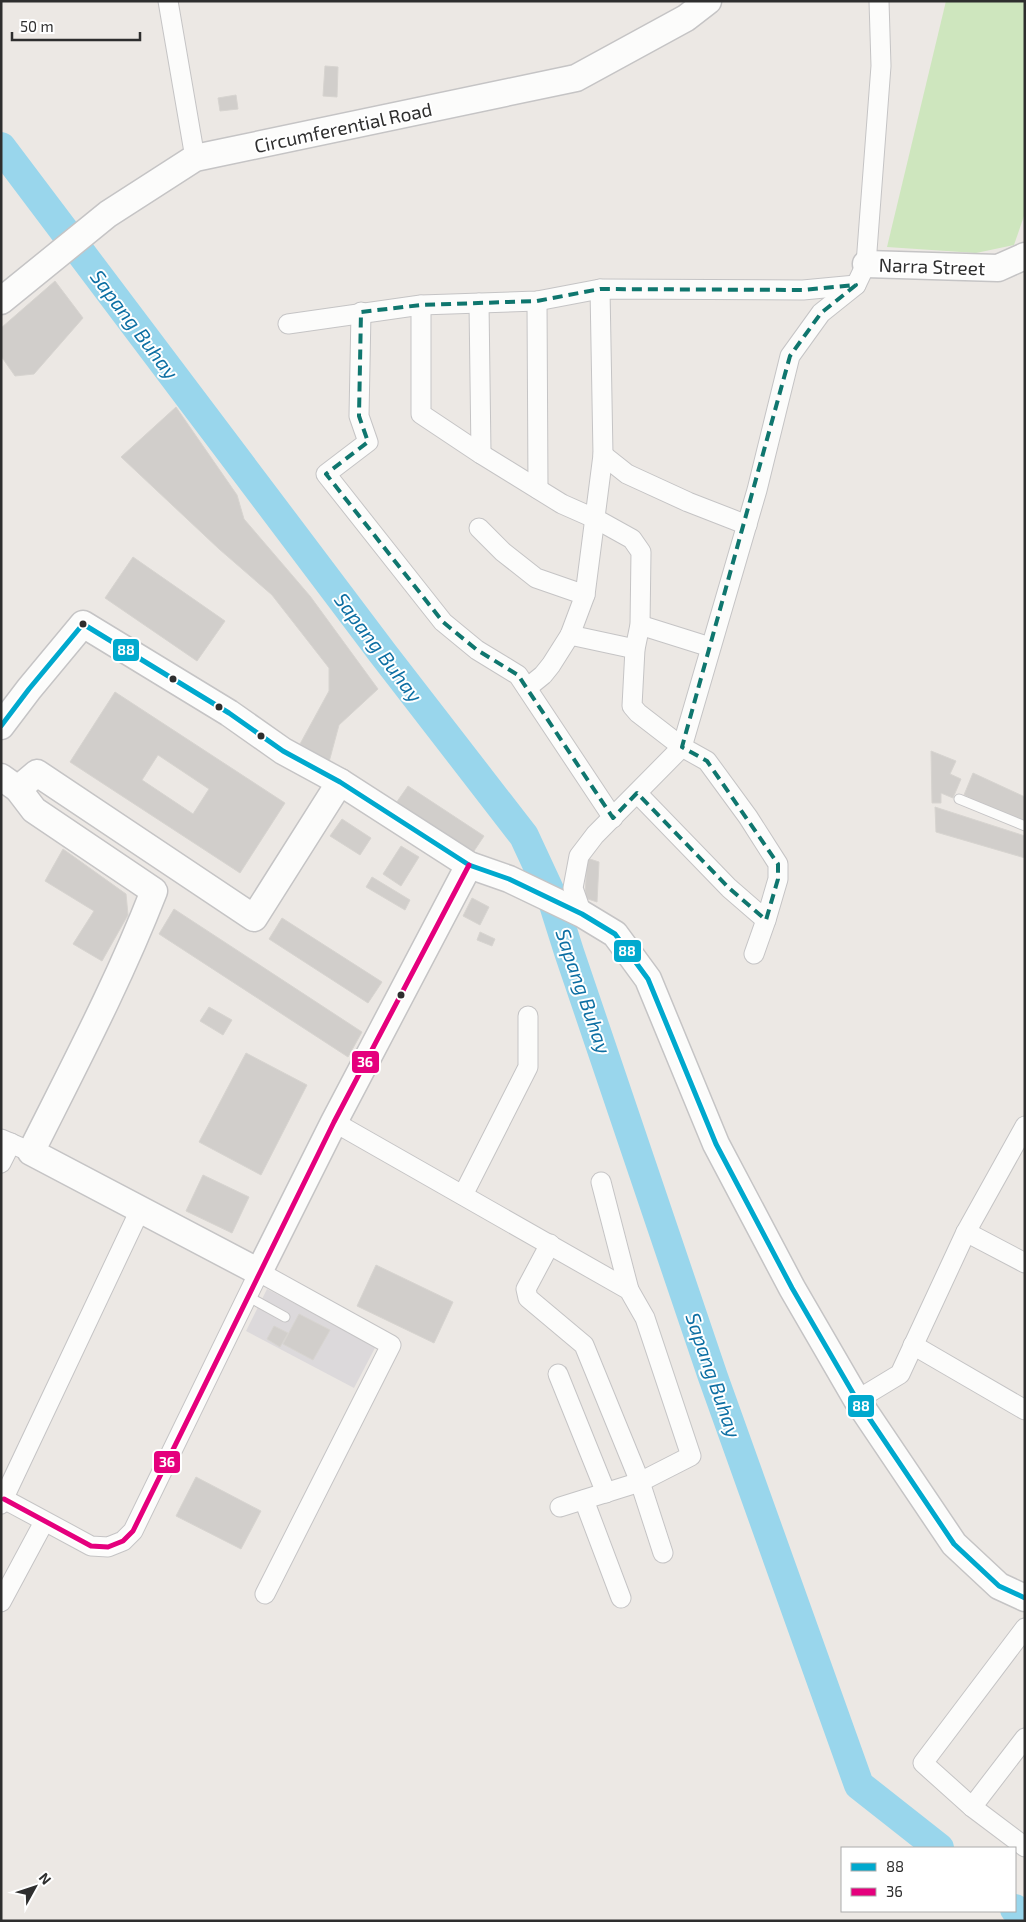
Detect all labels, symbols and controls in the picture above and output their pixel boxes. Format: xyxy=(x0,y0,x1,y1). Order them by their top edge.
scale bar xyxy=(12,10,140,42)
text: 50 m xyxy=(20,17,54,35)
street label: Circumferential Road xyxy=(252,97,434,157)
street label: Narra Street xyxy=(878,253,986,279)
water label: Sapang Buhay xyxy=(85,265,184,384)
water label: Sapang Buhay xyxy=(329,588,428,707)
unlabelled marker xyxy=(78,619,88,629)
line badge: 88 xyxy=(112,638,140,662)
text: 88 xyxy=(117,641,135,658)
unlabelled marker xyxy=(168,674,178,684)
unlabelled marker xyxy=(214,702,224,712)
unlabelled marker xyxy=(256,731,266,741)
water label: Sapang Buhay xyxy=(550,925,617,1057)
line badge: 88 xyxy=(613,939,642,963)
text: 88 xyxy=(618,942,636,959)
unlabelled marker xyxy=(396,990,406,1000)
line badge: 36 xyxy=(351,1050,380,1074)
text: 36 xyxy=(357,1053,373,1070)
water label: Sapang Buhay xyxy=(680,1309,747,1441)
line badge: 88 xyxy=(847,1394,875,1418)
text: 88 xyxy=(852,1397,870,1414)
line badge: 36 xyxy=(153,1450,181,1474)
text: 36 xyxy=(159,1453,175,1470)
legend xyxy=(841,1847,1016,1912)
text: 88 xyxy=(886,1857,904,1875)
north arrow xyxy=(10,1862,60,1912)
text: N xyxy=(36,1869,55,1888)
text: 36 xyxy=(886,1882,903,1900)

